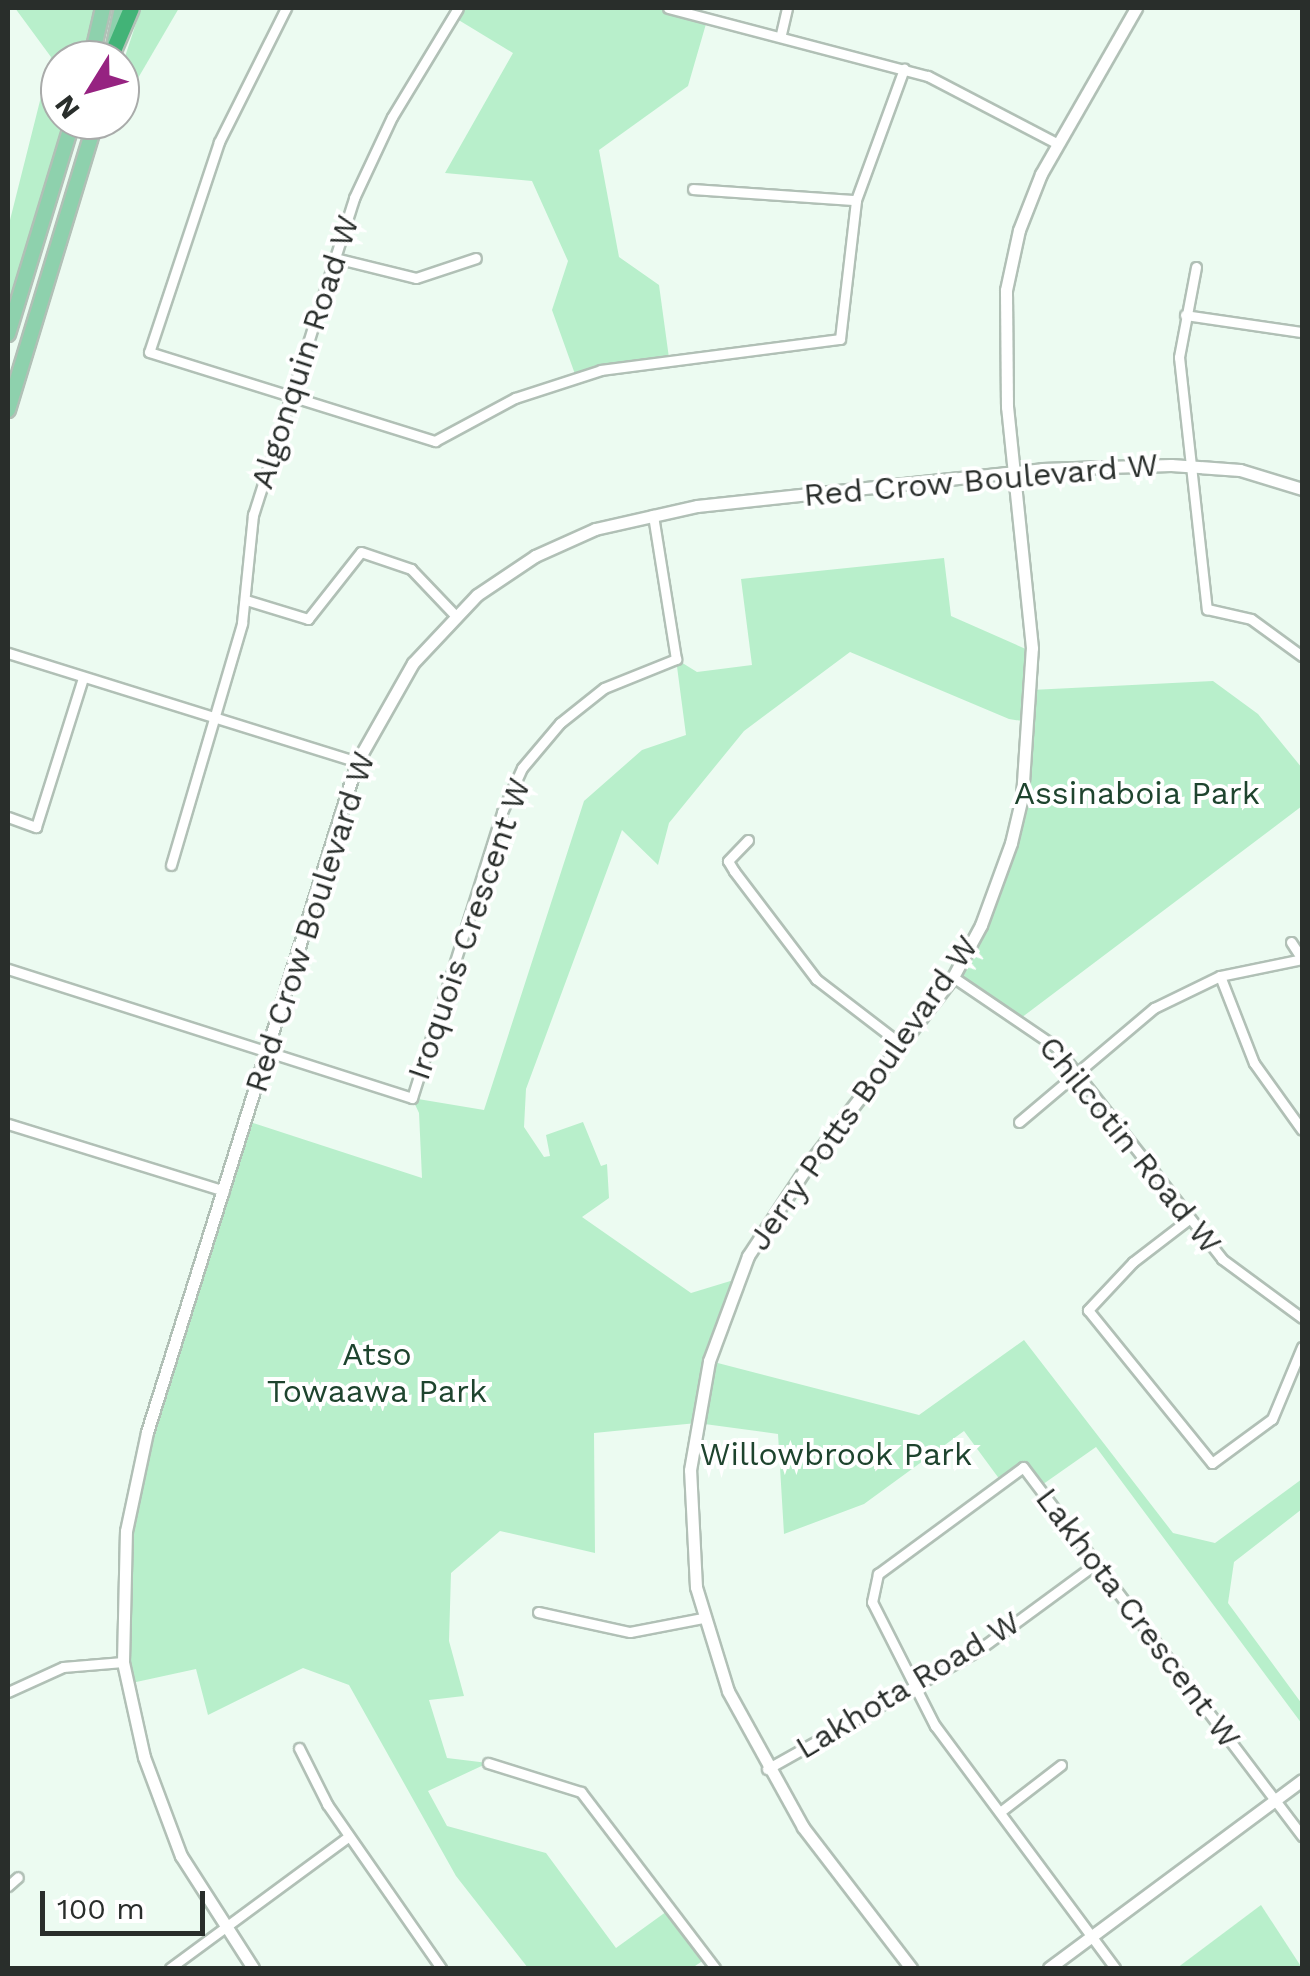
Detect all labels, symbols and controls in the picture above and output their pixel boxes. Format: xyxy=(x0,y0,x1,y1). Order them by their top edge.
north arrow xyxy=(40,40,140,140)
text: N xyxy=(48,89,87,125)
street label: Algonquin Road W xyxy=(243,210,367,494)
street label: Red Crow Boulevard W xyxy=(801,445,1161,515)
street label: Red Crow Boulevard W xyxy=(237,746,383,1098)
street label: Iroquois Crescent W xyxy=(399,773,539,1085)
park label: Assinaboia Park xyxy=(1014,774,1260,812)
street label: Jerry Potts Boulevard W xyxy=(739,928,987,1258)
street label: Chilcotin Road W xyxy=(1030,1028,1230,1262)
park label: Atso Towaawa Park xyxy=(266,1336,488,1411)
park label: Willowbrook Park xyxy=(699,1435,973,1473)
street label: Lakhota Crescent W xyxy=(1027,1480,1249,1756)
street label: Lakhota Road W xyxy=(788,1603,1028,1767)
scale bar xyxy=(45,1871,210,1933)
text: 100 m xyxy=(57,1891,145,1926)

